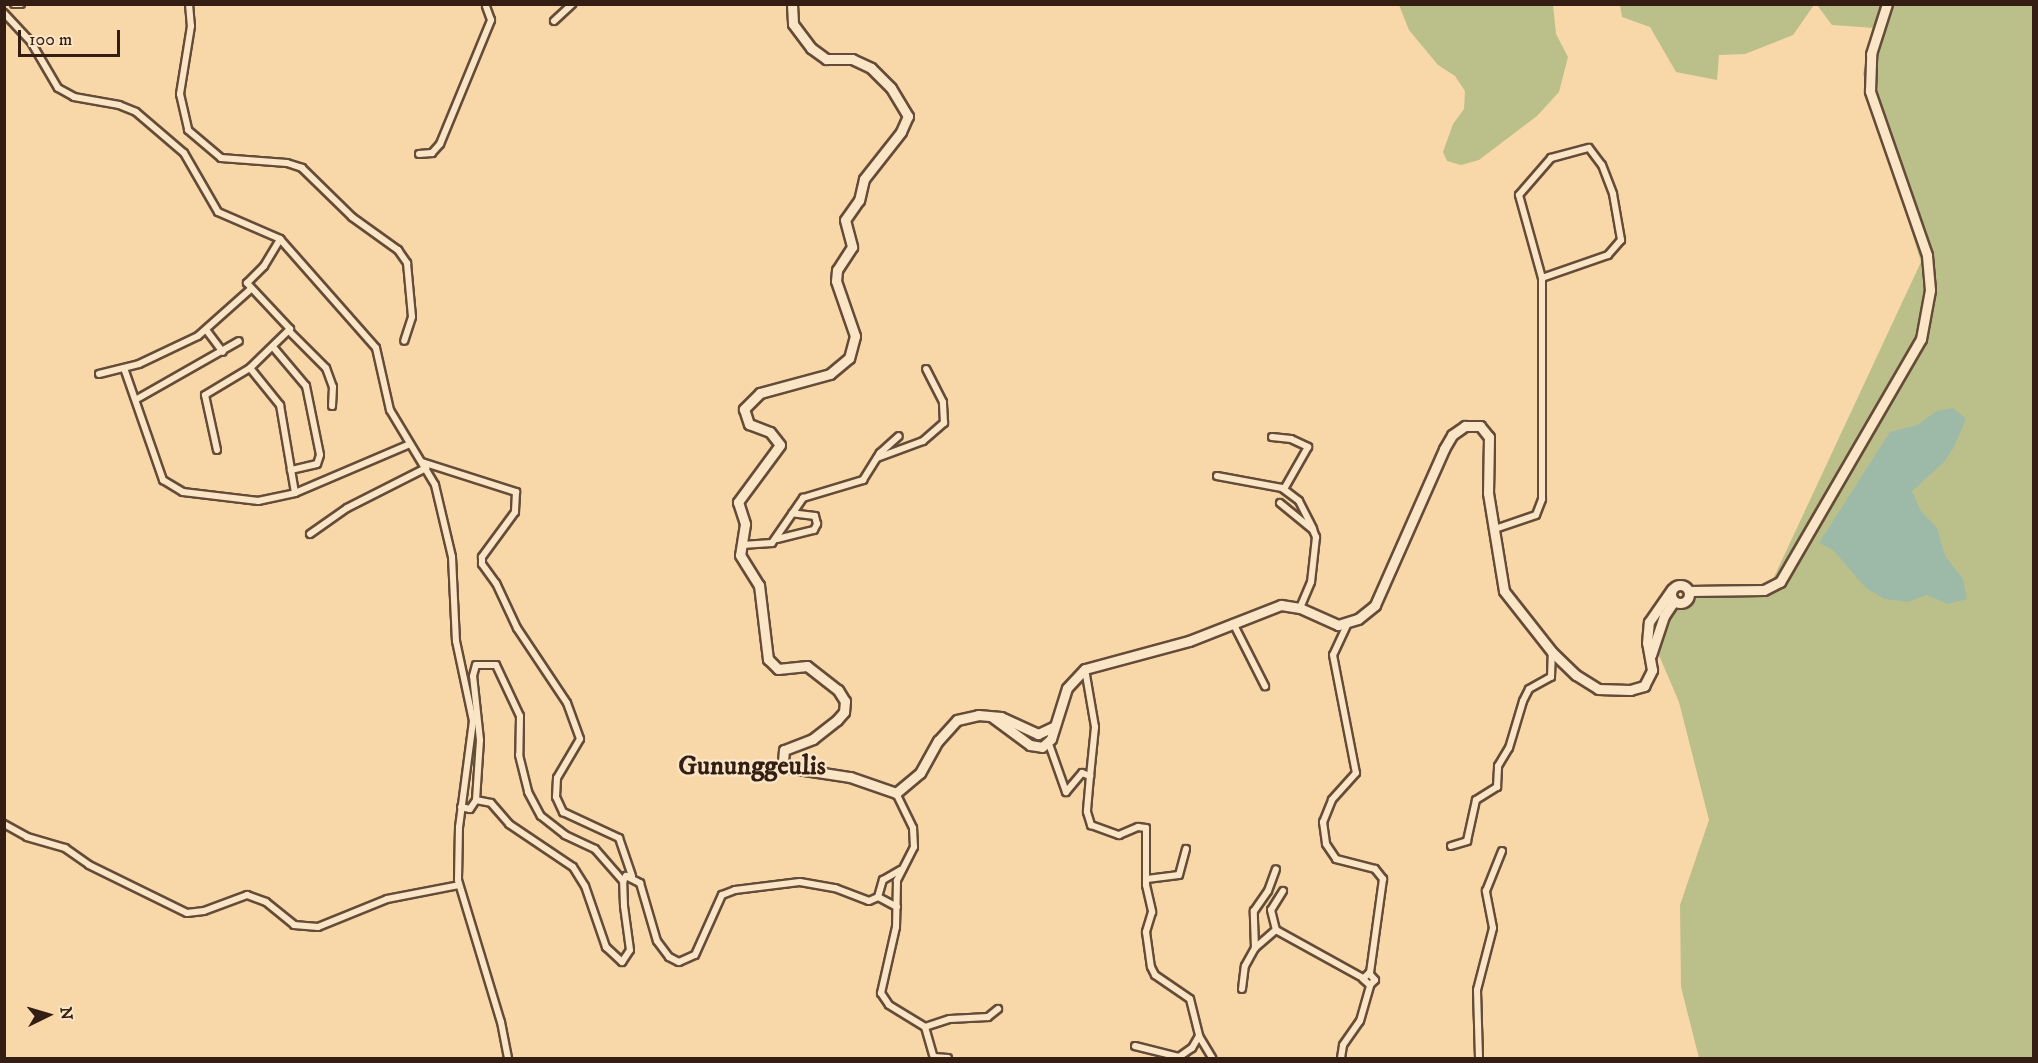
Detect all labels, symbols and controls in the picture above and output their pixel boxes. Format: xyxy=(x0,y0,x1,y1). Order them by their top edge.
scale bar xyxy=(21,18,123,56)
text: 100 m xyxy=(29,29,72,51)
district label: Gununggeulis xyxy=(678,751,826,783)
north arrow xyxy=(18,985,78,1045)
text: N xyxy=(55,1006,76,1021)

